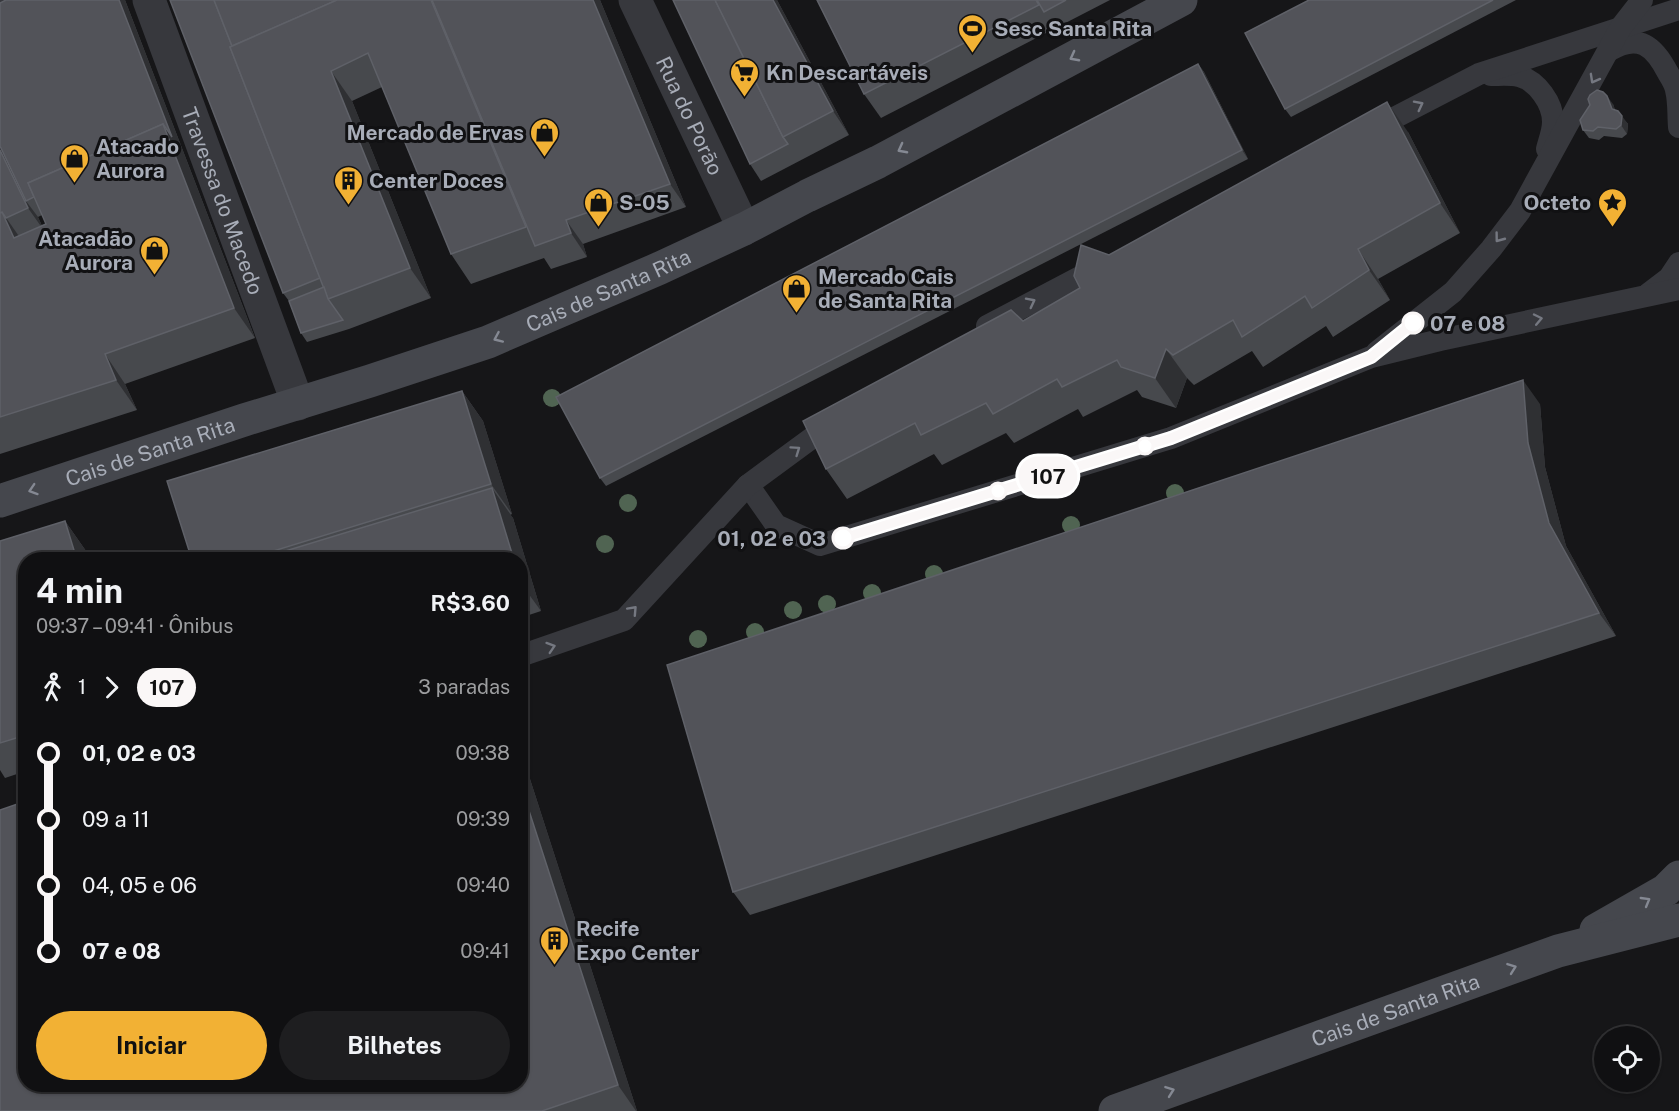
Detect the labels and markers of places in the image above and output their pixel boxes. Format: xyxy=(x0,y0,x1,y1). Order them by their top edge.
sports icon: Sesc Santa Rita xyxy=(957,12,989,54)
place label: Sesc Santa Rita xyxy=(994,16,1152,41)
supermarket icon: Kn Descartáveis xyxy=(729,56,761,98)
place label: Kn Descartáveis xyxy=(766,60,928,85)
shop icon: Mercado de Ervas xyxy=(529,116,561,158)
place label: Mercado de Ervas xyxy=(347,120,524,145)
place label: Atacado Aurora xyxy=(96,134,179,183)
shop icon: Atacado Aurora xyxy=(59,142,91,184)
building icon: Center Doces xyxy=(332,164,364,206)
place label: Center Doces xyxy=(369,168,504,193)
shop icon: S-05 xyxy=(582,186,614,228)
place icon: Octeto xyxy=(1596,186,1628,228)
place label: S-05 xyxy=(619,190,670,215)
place label: Octeto xyxy=(1524,190,1591,215)
place label: Atacadão Aurora xyxy=(38,226,133,275)
shop icon: Atacadão Aurora xyxy=(138,234,170,276)
place label: Mercado Cais de Santa Rita xyxy=(818,264,954,313)
shop icon: Mercado Cais de Santa Rita xyxy=(781,272,813,314)
place label: 07 e 08 xyxy=(1430,311,1505,336)
marker: 07 e 08 xyxy=(1402,312,1424,334)
unlabelled marker xyxy=(1136,437,1154,455)
unlabelled marker xyxy=(989,482,1007,500)
place label: 01, 02 e 03 xyxy=(717,526,826,551)
marker: 01, 02 e 03 xyxy=(832,527,854,549)
place label: Recife Expo Center xyxy=(576,916,700,965)
building icon: Recife Expo Center xyxy=(539,924,571,966)

